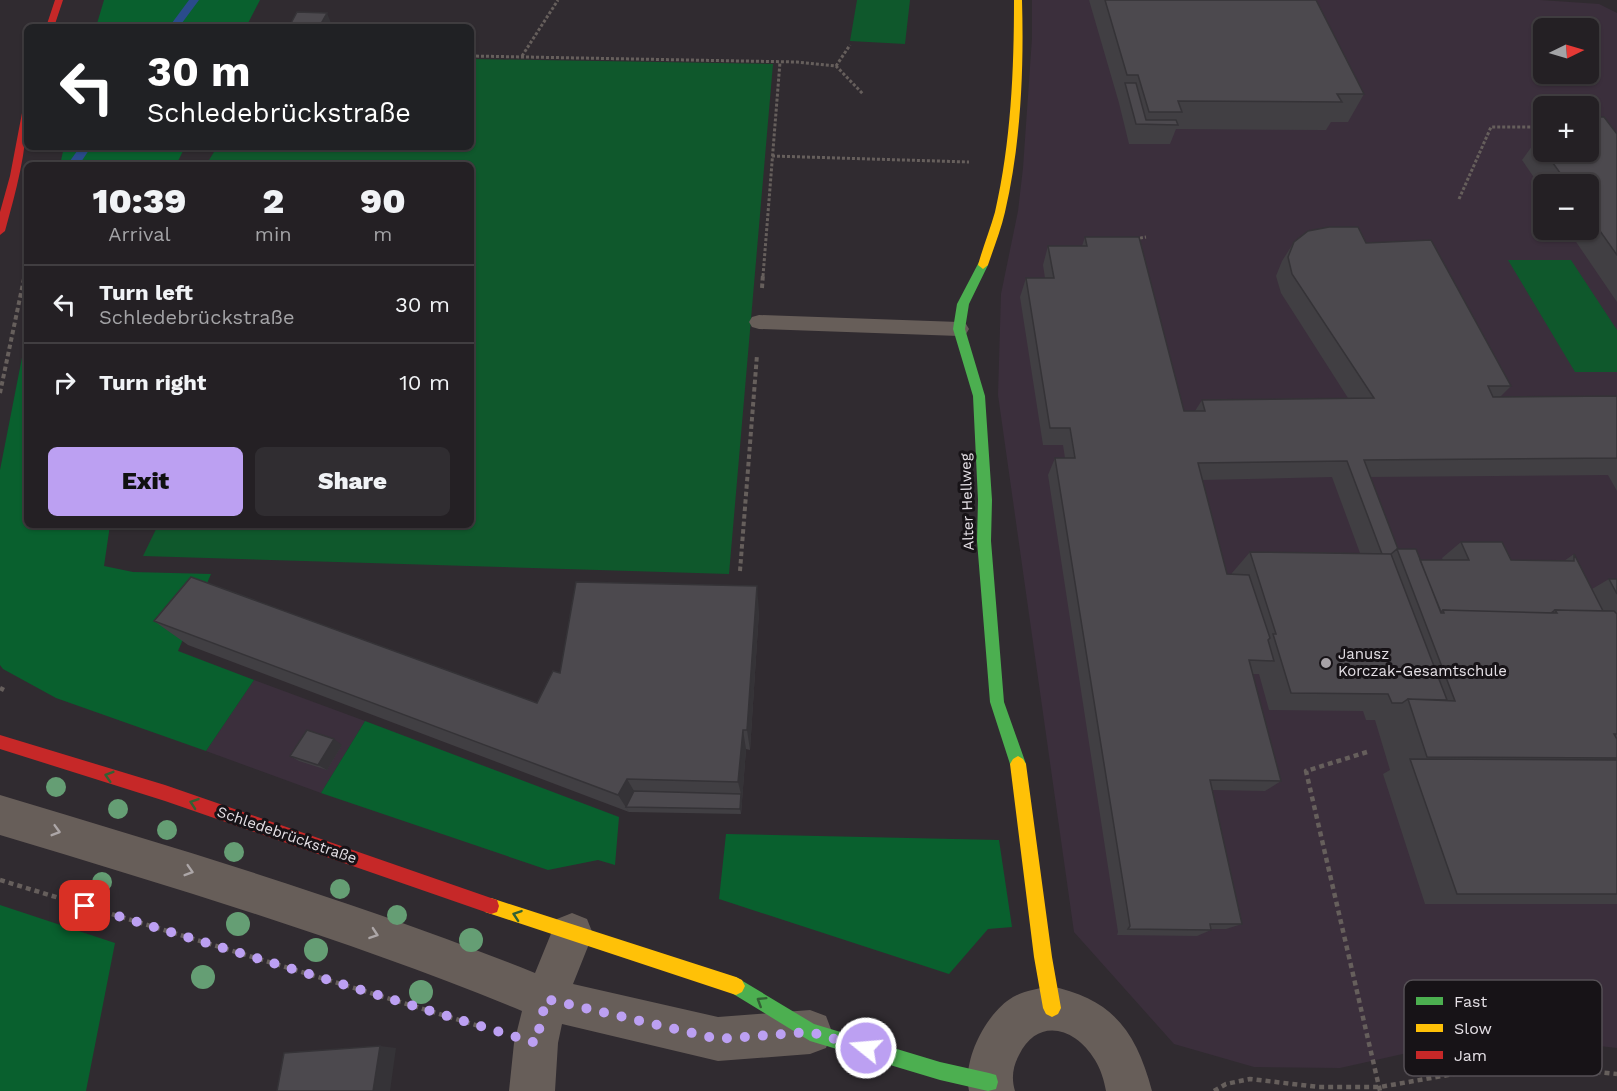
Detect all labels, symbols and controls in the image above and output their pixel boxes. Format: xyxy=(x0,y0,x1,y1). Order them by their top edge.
north arrow xyxy=(1533,18,1599,84)
map controls xyxy=(1533,18,1599,240)
text: 30 m xyxy=(147,47,251,96)
icon: left xyxy=(48,48,126,126)
button: + xyxy=(1533,96,1599,162)
text: Schledebrückstraße xyxy=(147,97,411,129)
button: − xyxy=(1533,174,1599,240)
text: 10:39 xyxy=(92,180,186,222)
text: 2 xyxy=(262,180,284,222)
text: 90 xyxy=(360,180,406,222)
text: Arrival xyxy=(108,222,171,246)
text: min xyxy=(255,222,292,246)
text: m xyxy=(373,222,392,246)
text: Turn left xyxy=(99,280,193,305)
icon: left xyxy=(48,288,81,321)
text: 30 m xyxy=(395,292,450,317)
text: Schledebrückstraße xyxy=(99,305,295,329)
icon: right xyxy=(48,366,81,399)
text: Turn right xyxy=(99,370,206,395)
text: 10 m xyxy=(399,370,450,395)
button: Exit xyxy=(48,447,243,516)
button: Share xyxy=(255,447,450,516)
street label: Alter Hellweg xyxy=(956,453,978,551)
place label: Janusz Korczak-Gesamtschule xyxy=(1338,645,1507,680)
marker: Janusz Korczak-Gesamtschule xyxy=(1319,656,1333,670)
one-way arrow xyxy=(104,771,115,783)
one-way arrow xyxy=(189,797,200,810)
street label: Schledebrückstraße xyxy=(215,803,359,867)
one-way arrow xyxy=(50,824,61,836)
one-way arrow xyxy=(183,864,194,876)
pin xyxy=(59,880,110,931)
icon: arrive xyxy=(68,889,101,922)
one-way arrow xyxy=(512,909,523,922)
one-way arrow xyxy=(368,927,379,940)
legend xyxy=(1404,980,1602,1076)
text: Fast xyxy=(1454,992,1487,1011)
one-way arrow xyxy=(756,997,767,1008)
position arrow xyxy=(834,1016,898,1080)
text: Slow xyxy=(1454,1019,1492,1038)
text: Jam xyxy=(1454,1046,1487,1065)

